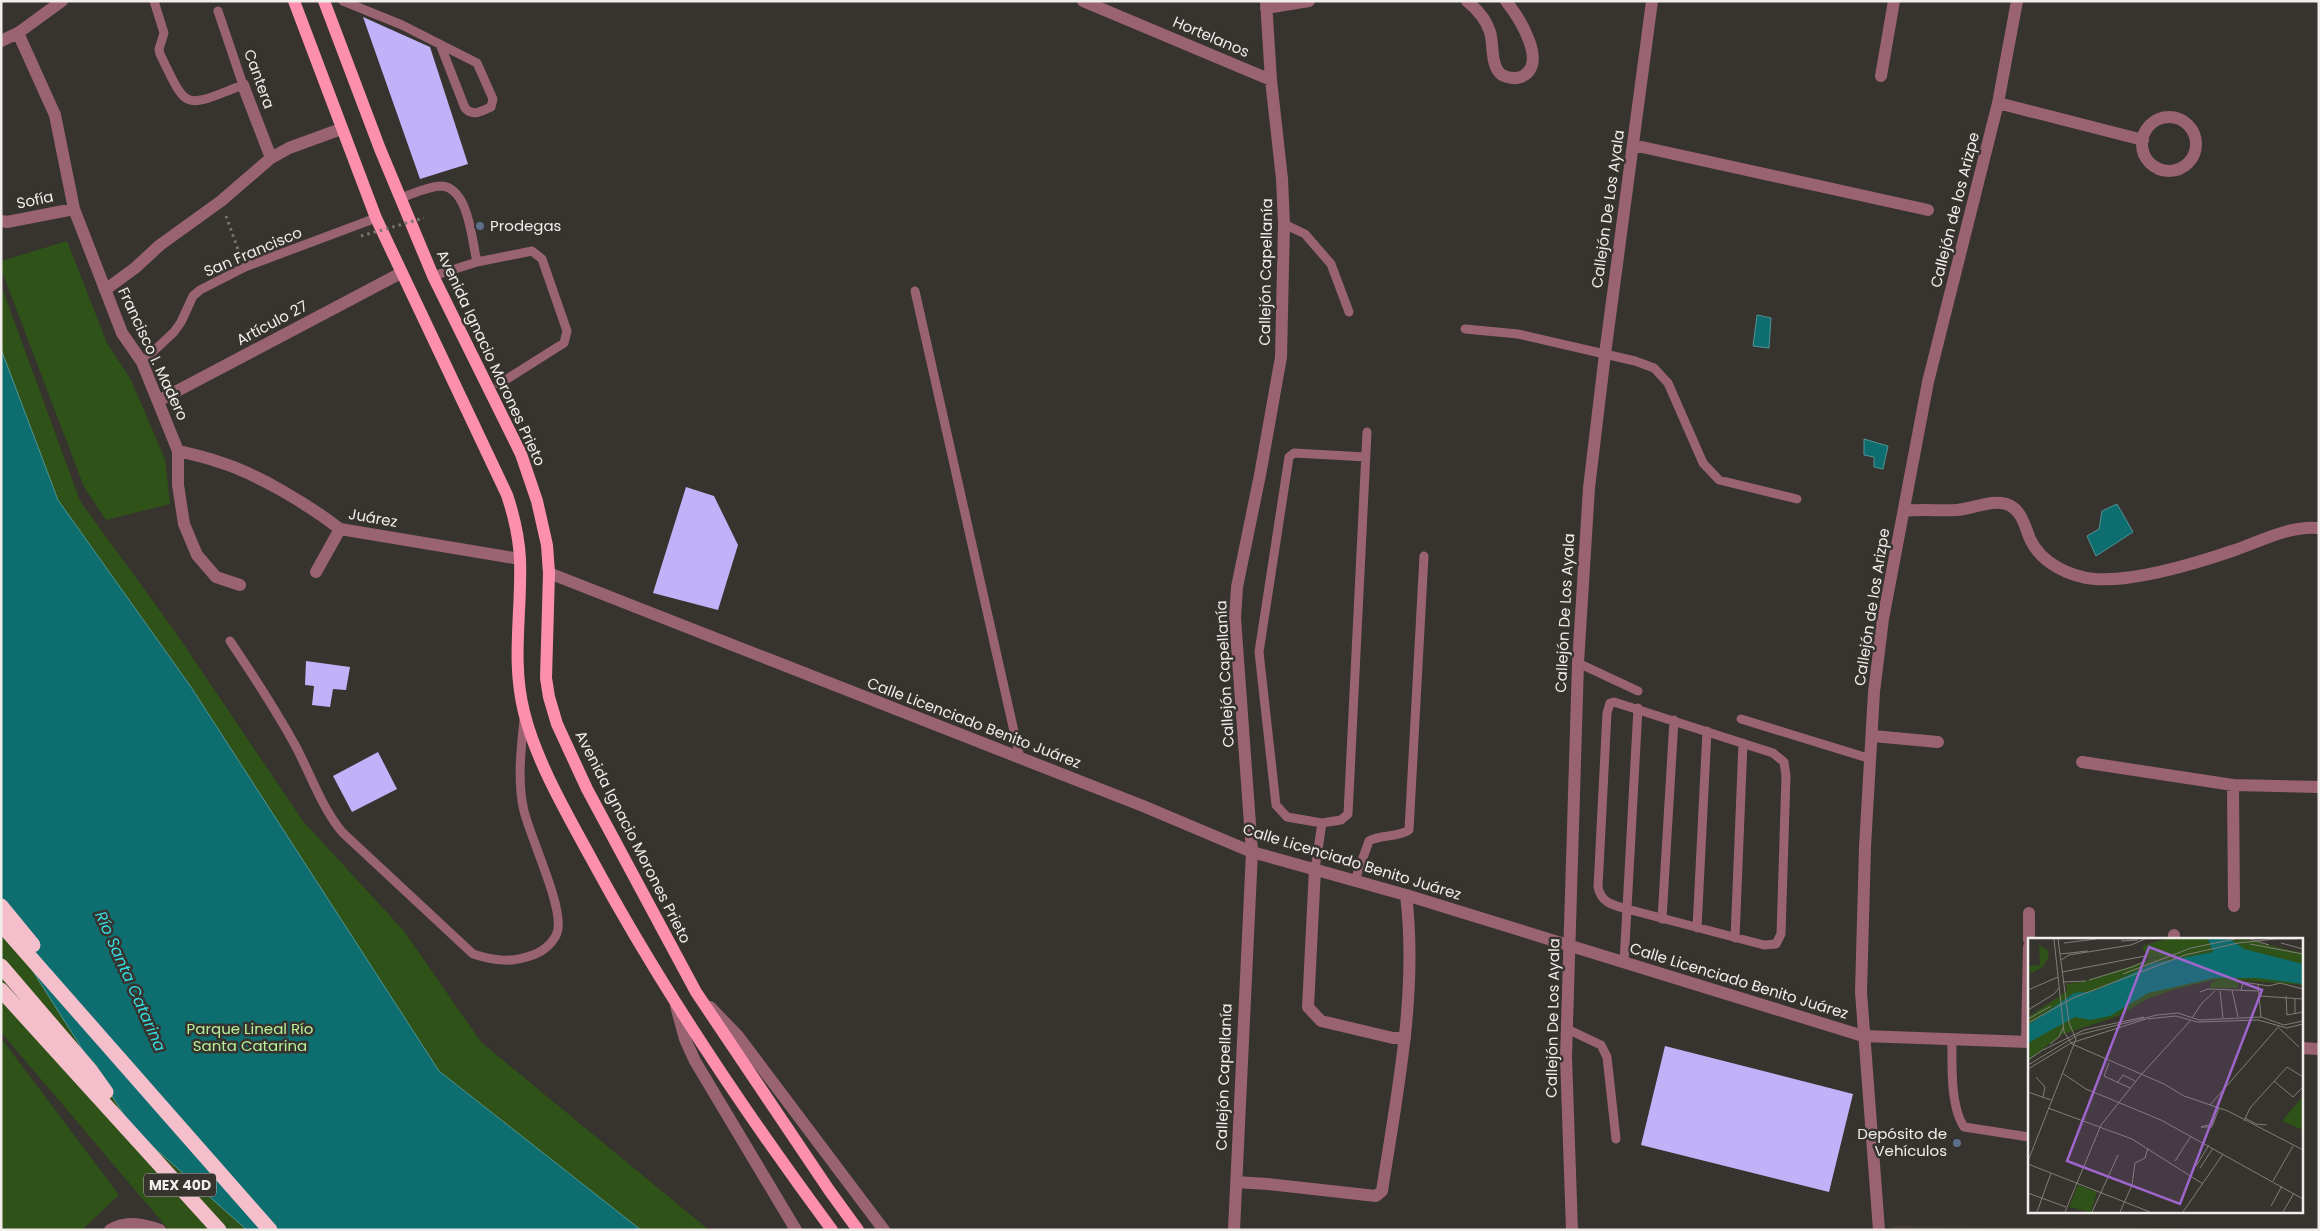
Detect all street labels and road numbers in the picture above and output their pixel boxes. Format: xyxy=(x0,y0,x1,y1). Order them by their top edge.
street label: Hortelanos xyxy=(1170,11,1253,62)
street label: Cantera xyxy=(239,46,280,111)
street label: Callejón De Los Ayala xyxy=(1586,128,1629,289)
street label: Callejón de los Arizpe xyxy=(1925,130,1984,290)
street label: Sofía xyxy=(15,185,55,214)
street label: Callejón Capellanía xyxy=(1254,198,1277,346)
street label: San Francisco xyxy=(200,221,305,282)
street label: Avenida Ignacio Morones Prieto xyxy=(432,246,551,469)
street label: Francisco I. Madero xyxy=(113,284,194,424)
street label: Artículo 27 xyxy=(233,295,311,350)
street label: Juárez xyxy=(347,503,399,532)
street label: Callejón de los Arizpe xyxy=(1849,526,1894,687)
street label: Callejón De Los Ayala xyxy=(1550,533,1579,693)
street label: Callejón Capellanía xyxy=(1210,600,1239,748)
street label: Calle Licenciado Benito Juárez xyxy=(864,672,1084,773)
street label: Avenida Ignacio Morones Prieto xyxy=(570,727,696,947)
street label: Calle Licenciado Benito Juárez xyxy=(1240,818,1464,905)
street label: Calle Licenciado Benito Juárez xyxy=(1627,937,1851,1024)
street label: Callejón De Los Ayala xyxy=(1541,938,1564,1098)
street label: Callejón Capellanía xyxy=(1210,1003,1237,1151)
road number: MEX 40D xyxy=(144,1174,216,1196)

